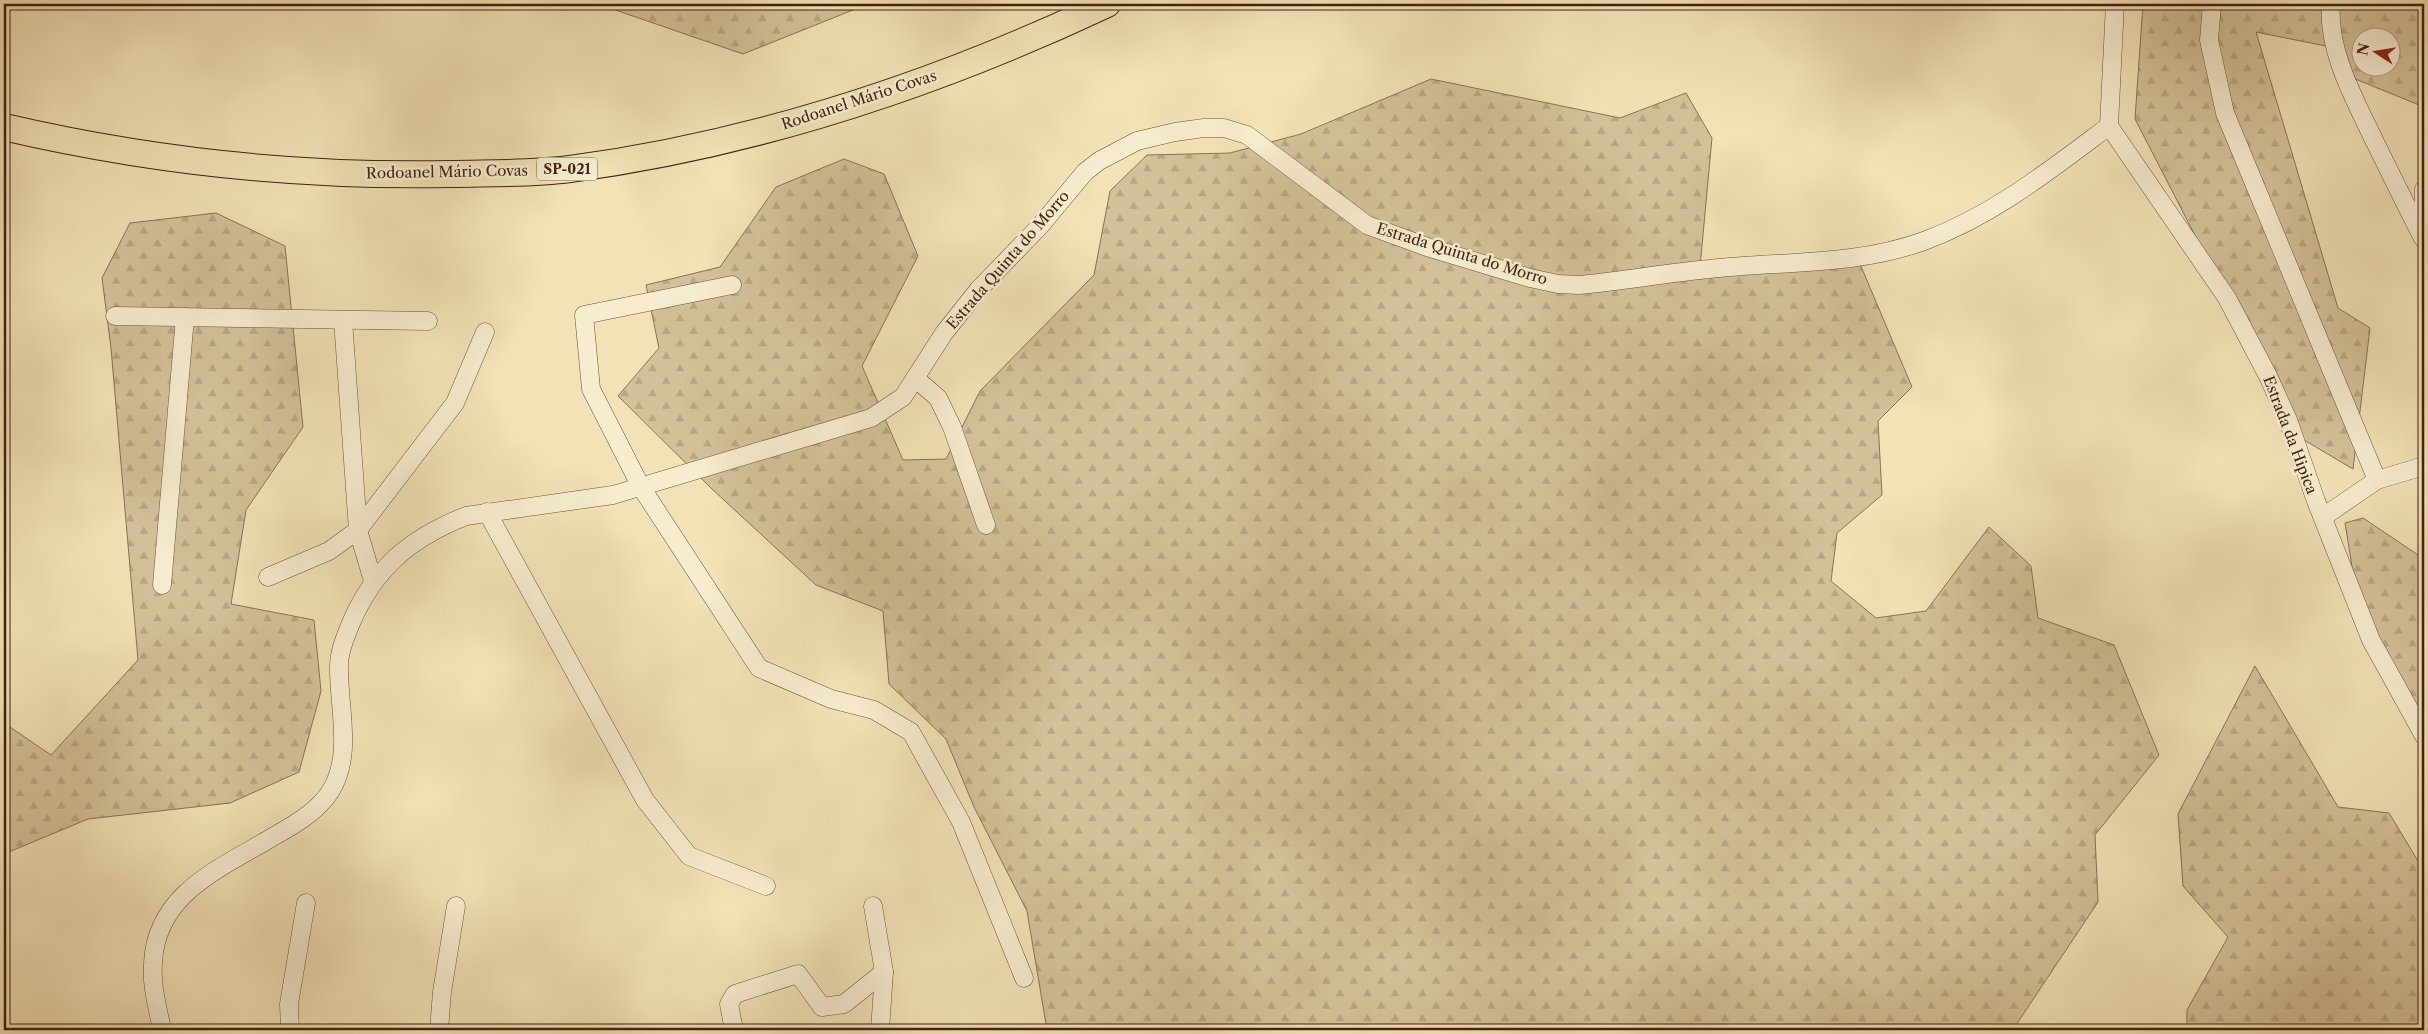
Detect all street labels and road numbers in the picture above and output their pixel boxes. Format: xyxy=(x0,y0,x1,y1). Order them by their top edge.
street label: Rodoanel Mário Covas xyxy=(779,65,939,134)
road number: SP-021 xyxy=(537,157,597,180)
street label: Rodoanel Mário Covas xyxy=(366,161,528,182)
street label: Estrada Quinta do Morro xyxy=(942,186,1073,333)
street label: Estrada Quinta do Morro xyxy=(1374,218,1550,289)
street label: Estrada da Hipica xyxy=(2259,373,2322,497)

